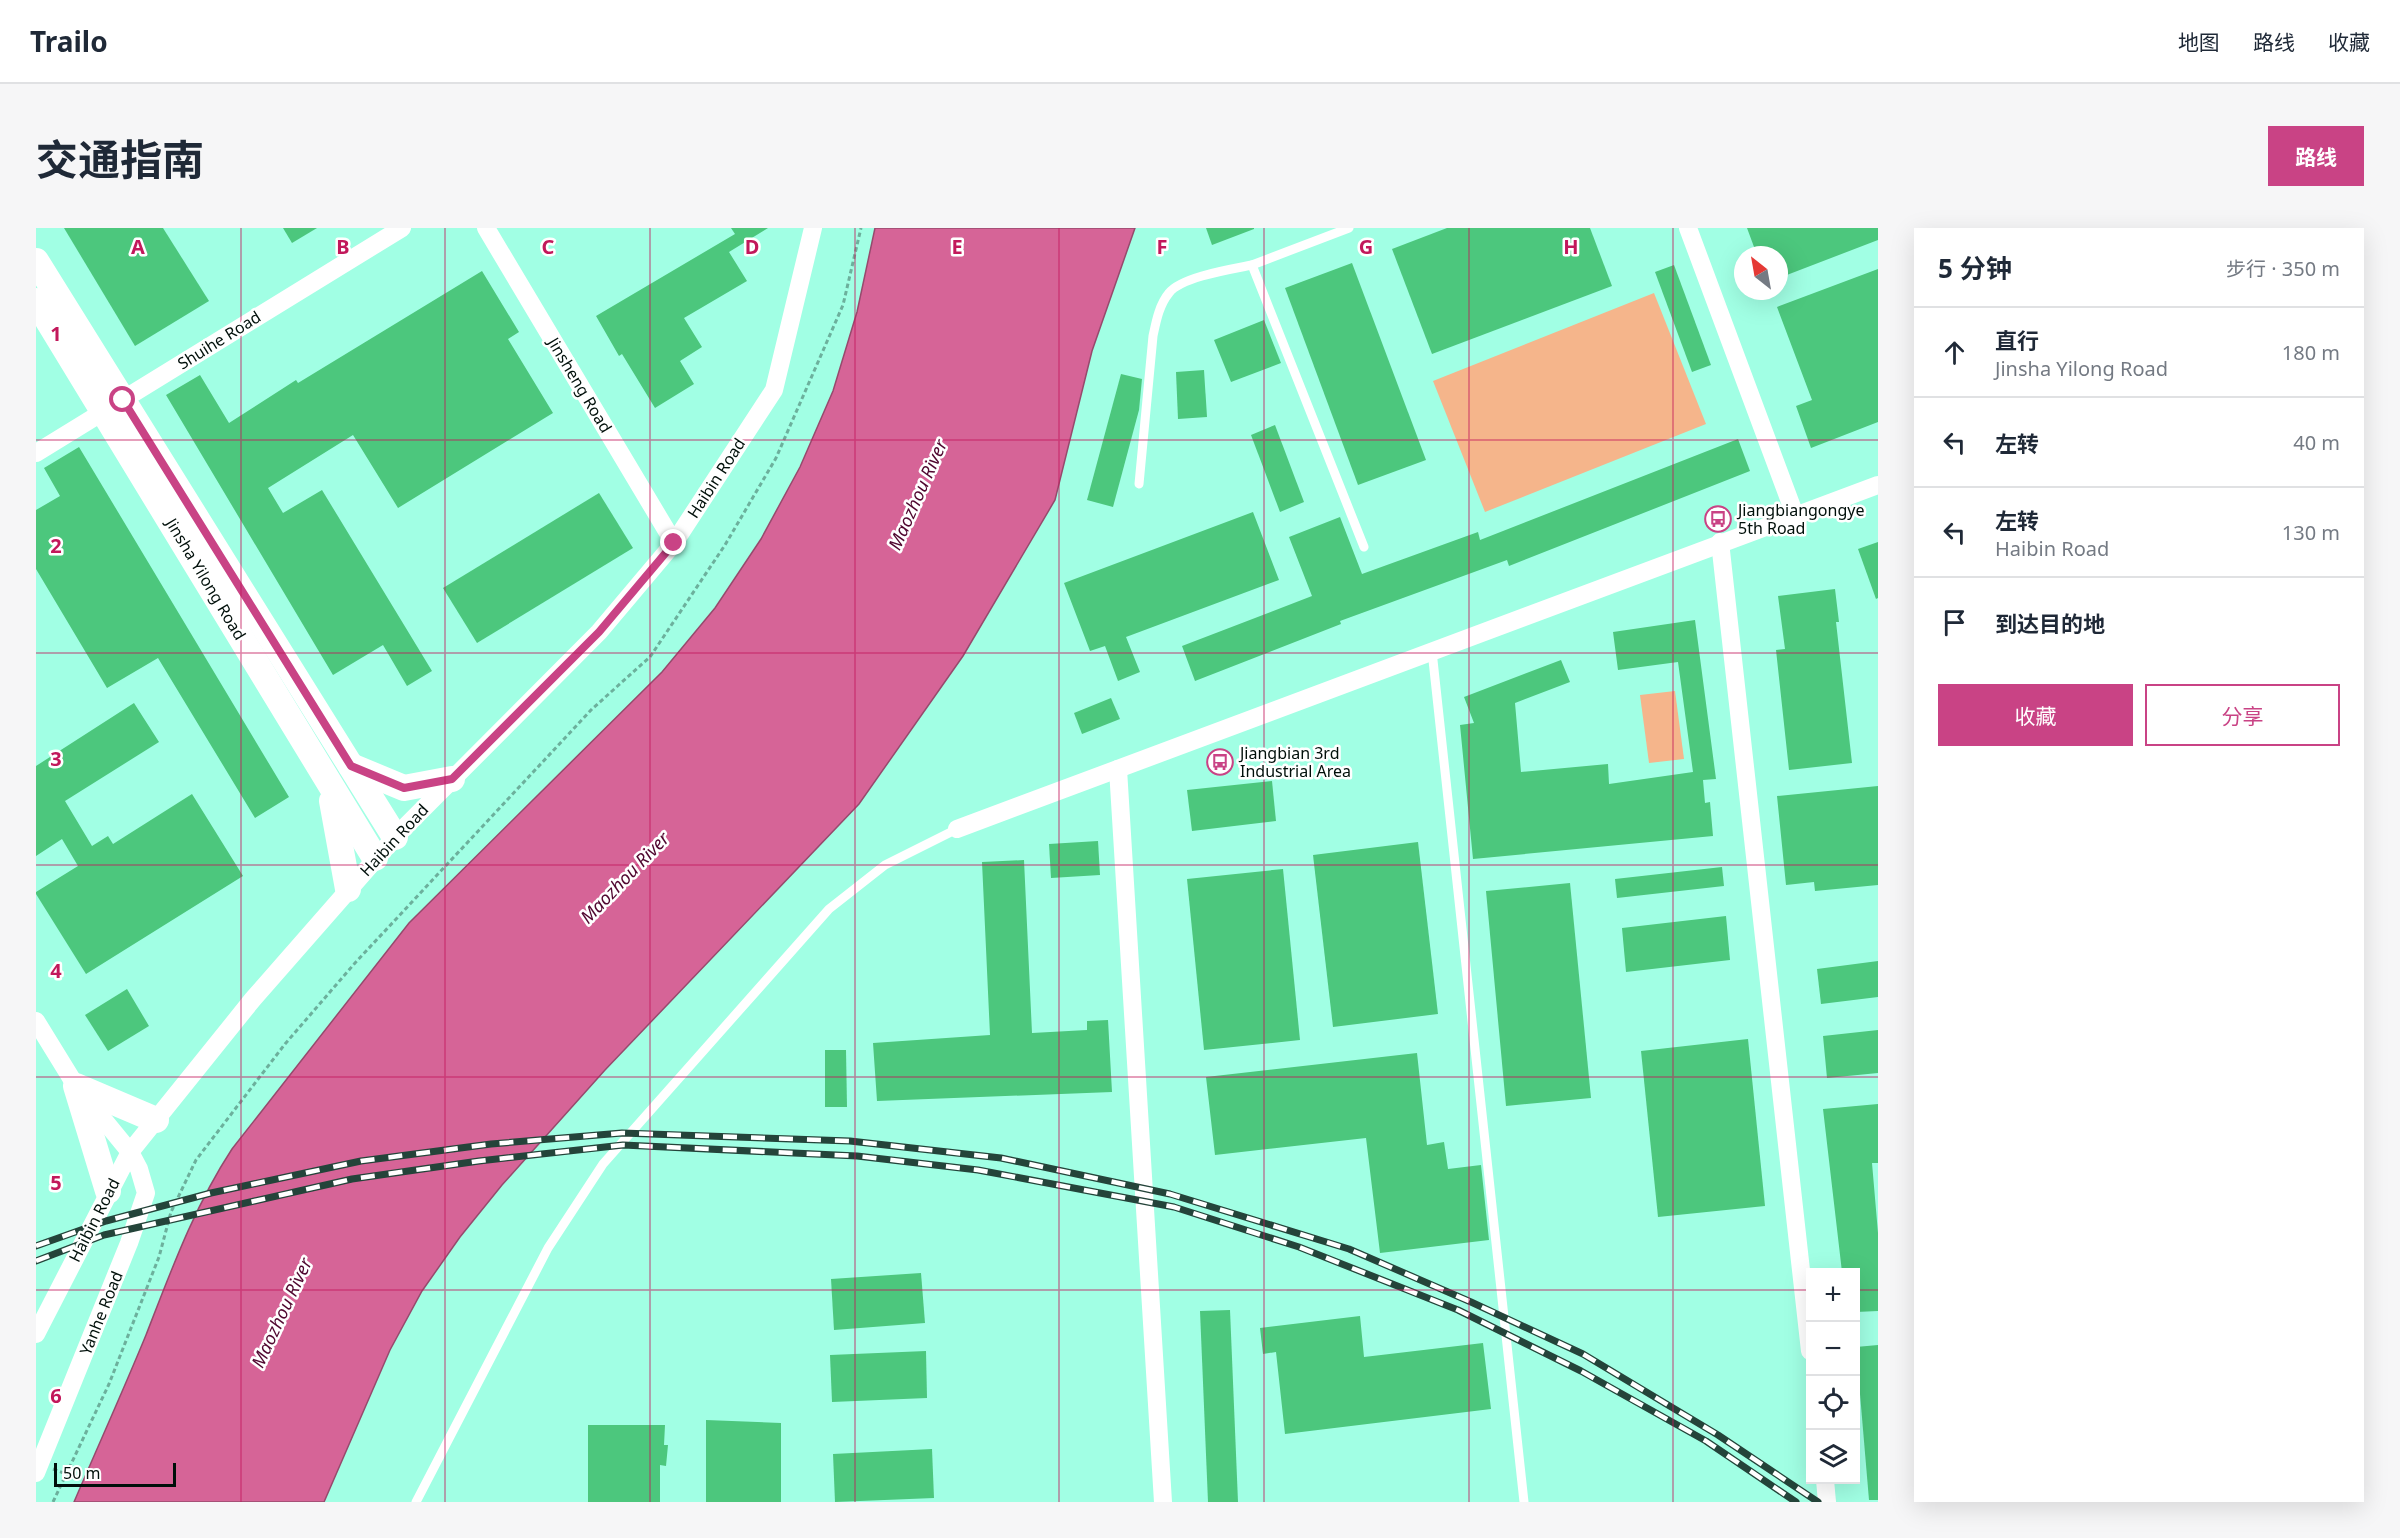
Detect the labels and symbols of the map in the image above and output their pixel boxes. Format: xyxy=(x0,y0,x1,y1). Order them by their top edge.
text: A xyxy=(131,233,145,260)
text: B xyxy=(336,233,350,260)
text: C xyxy=(542,233,555,260)
text: D xyxy=(745,233,759,260)
text: E xyxy=(951,233,963,260)
text: F xyxy=(1157,233,1167,260)
text: G xyxy=(1359,233,1373,260)
text: H xyxy=(1563,233,1579,260)
north arrow xyxy=(1734,246,1788,300)
street label: Shuihe Road xyxy=(173,306,265,374)
text: 1 xyxy=(50,320,62,347)
street label: Jinsheng Road xyxy=(542,332,617,437)
route start xyxy=(109,386,135,412)
street label: Haibin Road xyxy=(682,434,750,522)
water label: Maozhou River xyxy=(882,435,952,554)
place label: Jiangbiangongye 5th Road xyxy=(1736,499,1864,539)
bus stop icon: Jiangbiangongye 5th Road xyxy=(1703,504,1733,534)
street label: Jinsha Yilong Road xyxy=(160,512,251,644)
route end xyxy=(660,529,686,555)
text: 2 xyxy=(50,532,62,559)
place label: Jiangbian 3rd Industrial Area xyxy=(1238,742,1351,782)
text: 3 xyxy=(50,745,62,772)
bus stop icon: Jiangbian 3rd Industrial Area xyxy=(1205,747,1235,777)
street label: Haibin Road xyxy=(355,799,433,881)
water label: Maozhou River xyxy=(574,826,675,928)
text: 4 xyxy=(50,957,62,984)
text: 5 xyxy=(50,1169,62,1196)
street label: Haibin Road xyxy=(63,1174,125,1266)
water label: Maozhou River xyxy=(245,1253,317,1371)
street label: Yanhe Road xyxy=(74,1268,128,1358)
text: 6 xyxy=(50,1382,62,1409)
scale bar xyxy=(54,1460,176,1488)

